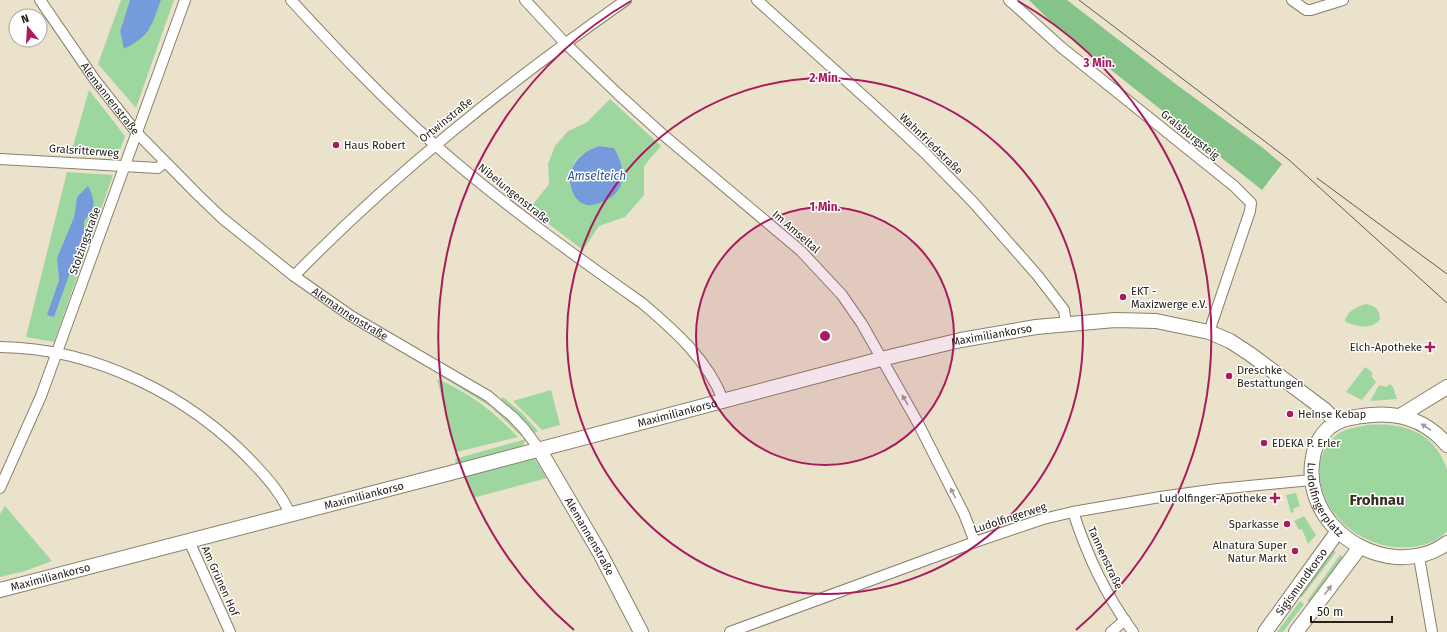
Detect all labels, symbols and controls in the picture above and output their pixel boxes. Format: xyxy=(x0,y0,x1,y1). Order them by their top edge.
north arrow xyxy=(8,8,48,48)
text: N xyxy=(20,12,31,26)
text: 3 Min. xyxy=(1082,56,1115,70)
street label: Alemannenstraße xyxy=(78,60,142,137)
text: 2 Min. xyxy=(809,71,841,85)
street label: Ortwinstraße xyxy=(417,95,475,145)
street label: Gralsburgsteig xyxy=(1158,107,1222,163)
street label: Wahnfriedstraße xyxy=(897,111,965,177)
place label: Haus Robert xyxy=(344,139,406,152)
marker: Haus Robert xyxy=(331,140,341,150)
street label: Gralsritterweg xyxy=(49,142,120,160)
street label: Nibelungenstraße xyxy=(475,161,553,227)
water label: Amselteich xyxy=(567,169,626,183)
text: 1 Min. xyxy=(809,200,841,214)
street label: Stolzingstraße xyxy=(67,205,103,277)
street label: Im Amseltal xyxy=(770,208,822,256)
street label: Alemannenstraße xyxy=(310,284,390,343)
place label: EKT - Maxizwerge e.V. xyxy=(1131,285,1208,311)
marker: EKT - Maxizwerge e.V. xyxy=(1118,292,1128,302)
street label: Maximiliankorso xyxy=(950,321,1033,349)
centre of rings xyxy=(818,329,832,343)
place label: Elch-Apotheke xyxy=(1350,341,1422,354)
marker: Elch-Apotheke xyxy=(1425,342,1435,352)
place label: Dreschke Bestattungen xyxy=(1237,364,1303,390)
marker: Dreschke Bestattungen xyxy=(1224,371,1234,381)
one-way arrow xyxy=(901,394,908,406)
street label: Maximiliankorso xyxy=(636,396,719,430)
place label: Heinse Kebap xyxy=(1298,408,1366,421)
marker: Heinse Kebap xyxy=(1285,409,1295,419)
one-way arrow xyxy=(1421,423,1431,431)
place label: EDEKA P. Erler xyxy=(1272,437,1341,450)
marker: EDEKA P. Erler xyxy=(1259,438,1269,448)
street label: Ludolfingerplatz xyxy=(1305,462,1346,539)
street label: Maximiliankorso xyxy=(323,479,405,512)
one-way arrow xyxy=(950,487,957,498)
district label: Frohnau xyxy=(1349,491,1405,509)
place label: Ludolfinger-Apotheke xyxy=(1159,492,1267,505)
marker: Ludolfinger-Apotheke xyxy=(1270,493,1280,503)
street label: Alemannenstraße xyxy=(562,495,617,578)
street label: Ludolfingerweg xyxy=(972,500,1048,536)
place label: Sparkasse xyxy=(1229,518,1279,531)
marker: Sparkasse xyxy=(1282,519,1292,529)
street label: Tannenstraße xyxy=(1085,524,1125,592)
place label: Alnatura Super Natur Markt xyxy=(1213,539,1288,565)
street label: Am Grünen Hof xyxy=(199,544,242,619)
street label: Sigismundkorso xyxy=(1273,546,1330,618)
marker: Alnatura Super Natur Markt xyxy=(1290,546,1300,556)
street label: Maximiliankorso xyxy=(9,560,92,594)
one-way arrow xyxy=(1324,584,1332,595)
scale bar xyxy=(1311,598,1392,624)
text: 50 m xyxy=(1317,605,1343,619)

